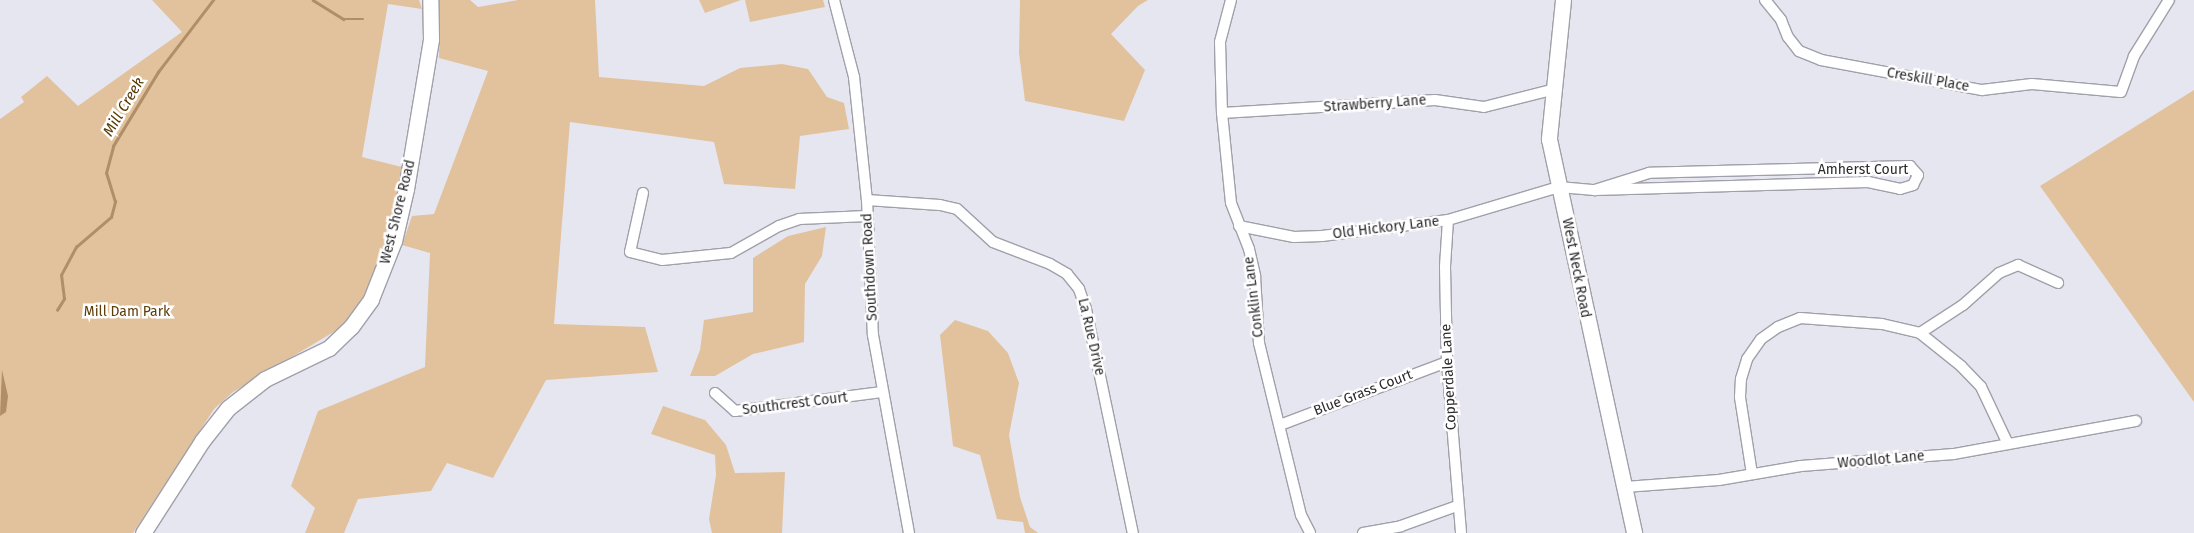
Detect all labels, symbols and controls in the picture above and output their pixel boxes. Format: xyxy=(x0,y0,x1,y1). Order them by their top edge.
street label: Creskill Place xyxy=(1885,64,1971,96)
water label: Mill Creek xyxy=(99,74,149,140)
street label: Strawberry Lane xyxy=(1323,92,1427,116)
street label: West Shore Road xyxy=(377,158,419,266)
street label: Amherst Court xyxy=(1818,162,1908,178)
street label: Southdown Road xyxy=(859,213,881,321)
street label: Old Hickory Lane xyxy=(1332,213,1440,243)
street label: West Neck Road xyxy=(1558,217,1594,319)
street label: Conklin Lane xyxy=(1241,256,1267,338)
street label: La Rue Drive xyxy=(1074,297,1108,377)
park label: Mill Dam Park xyxy=(84,304,170,320)
street label: Copperdale Lane xyxy=(1438,323,1460,431)
street label: Blue Grass Court xyxy=(1311,366,1415,420)
street label: Southcrest Court xyxy=(741,389,849,419)
street label: Woodlot Lane xyxy=(1837,448,1925,472)

